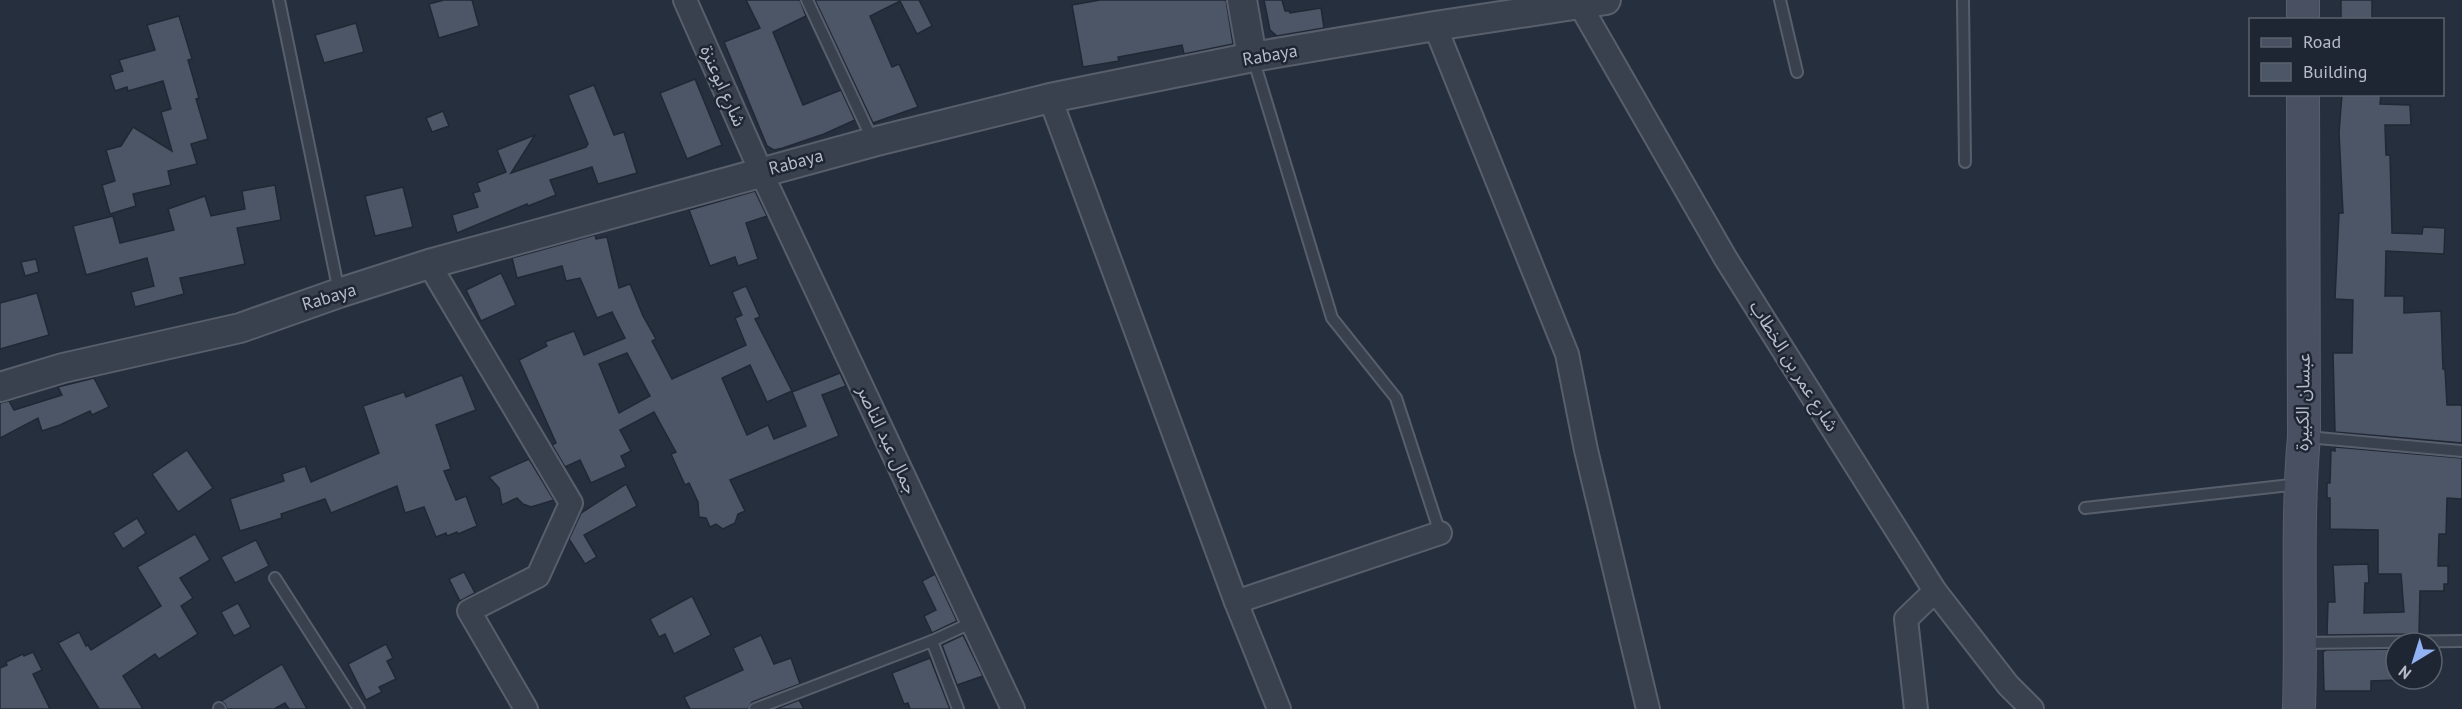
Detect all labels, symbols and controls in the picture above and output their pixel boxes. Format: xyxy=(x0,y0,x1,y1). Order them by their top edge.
legend xyxy=(2249,18,2444,96)
text: Road xyxy=(2303,30,2341,53)
street label: Rabaya xyxy=(1241,38,1299,71)
street label: شارع ابوعنزة xyxy=(693,42,752,131)
text: Building xyxy=(2303,60,2367,83)
street label: Rabaya xyxy=(766,143,826,180)
street label: Rabaya xyxy=(299,277,359,316)
street label: شارع عمر بن الخطاب xyxy=(1742,296,1844,437)
street label: عبسان الكبيرة xyxy=(2290,353,2315,451)
street label: جمال عبد الناصر xyxy=(852,381,923,498)
north arrow xyxy=(2384,631,2444,691)
text: N xyxy=(2394,662,2415,684)

